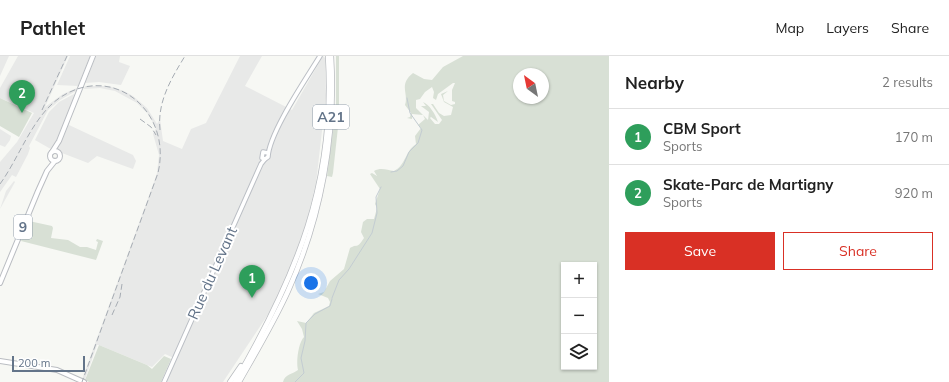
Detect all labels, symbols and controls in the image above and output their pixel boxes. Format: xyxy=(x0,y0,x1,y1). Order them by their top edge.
text: Pathlet xyxy=(20,16,85,40)
text: Map xyxy=(775,19,804,37)
text: Layers xyxy=(826,19,869,37)
text: Share xyxy=(891,19,929,37)
north arrow xyxy=(513,68,549,104)
text: Nearby xyxy=(625,72,684,93)
text: 2 results xyxy=(882,74,933,90)
pin: 2 xyxy=(9,80,35,113)
road number: A21 xyxy=(313,105,349,129)
text: CBM Sport xyxy=(663,119,741,138)
text: 1 xyxy=(634,129,642,145)
text: 170 m xyxy=(895,129,933,145)
text: Sports xyxy=(663,138,702,154)
text: Skate-Parc de Martigny xyxy=(663,175,834,194)
text: 2 xyxy=(634,185,642,201)
text: 920 m xyxy=(895,185,933,201)
text: Sports xyxy=(663,194,702,210)
road number: 9 xyxy=(14,215,32,239)
street label: Rue du Levant xyxy=(183,224,241,322)
button: Save xyxy=(625,232,775,270)
button: Share xyxy=(783,232,933,270)
map controls xyxy=(561,262,597,370)
button: + xyxy=(561,262,597,298)
pin: 1 xyxy=(239,265,265,298)
your location xyxy=(301,273,321,293)
button: − xyxy=(561,298,597,334)
button: layers xyxy=(561,334,597,370)
scale bar xyxy=(12,354,85,373)
text: 200 m xyxy=(18,356,50,370)

